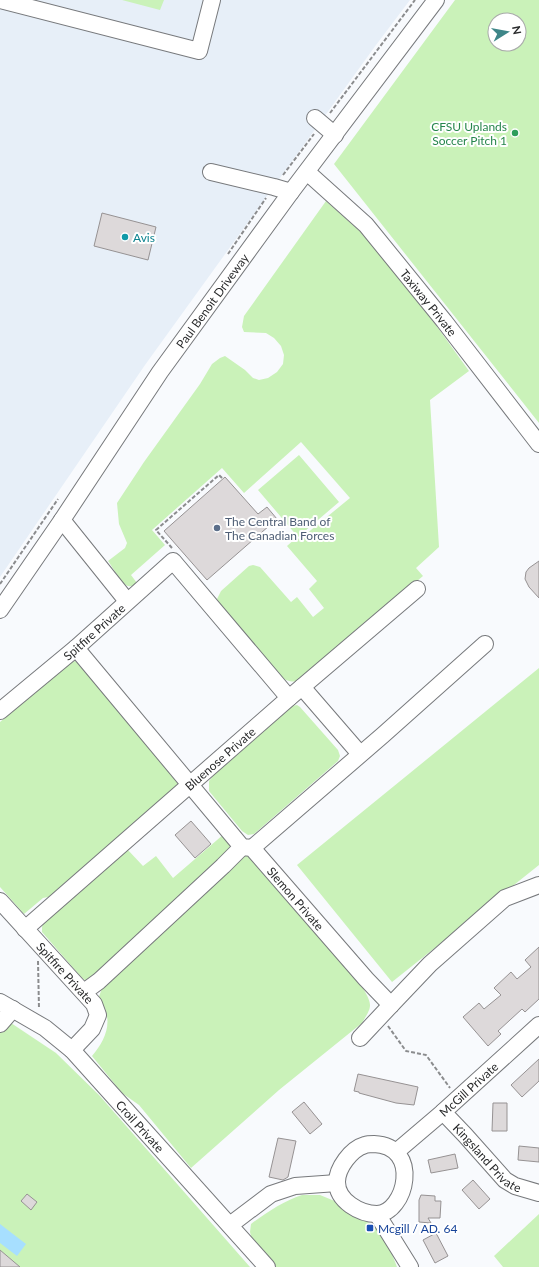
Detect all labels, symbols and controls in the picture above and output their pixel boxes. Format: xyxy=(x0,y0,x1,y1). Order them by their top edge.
north arrow xyxy=(487,12,527,52)
text: N xyxy=(510,25,524,35)
place label: CFSU Uplands Soccer Pitch 1 xyxy=(431,119,507,148)
marker: CFSU Uplands Soccer Pitch 1 xyxy=(510,128,520,138)
place label: Avis xyxy=(133,230,155,245)
marker: Avis xyxy=(120,232,130,242)
street label: Paul Benoit Driveway xyxy=(172,250,252,351)
street label: Taxiway Private xyxy=(397,266,460,339)
place label: The Central Band of The Canadian Forces xyxy=(225,514,334,543)
marker: The Central Band of The Canadian Forces xyxy=(212,523,222,533)
street label: Spitfire Private xyxy=(60,600,128,663)
street label: Bluenose Private xyxy=(182,724,258,793)
street label: Slemon Private xyxy=(264,864,327,933)
street label: Spitfire Private xyxy=(34,939,97,1006)
street label: McGill Private xyxy=(436,1059,501,1119)
street label: Croil Private xyxy=(113,1097,168,1155)
street label: Kingsland Private xyxy=(450,1120,523,1195)
place label: Mcgill / AD. 64 xyxy=(378,1221,457,1236)
marker: Mcgill / AD. 64 xyxy=(365,1223,375,1233)

